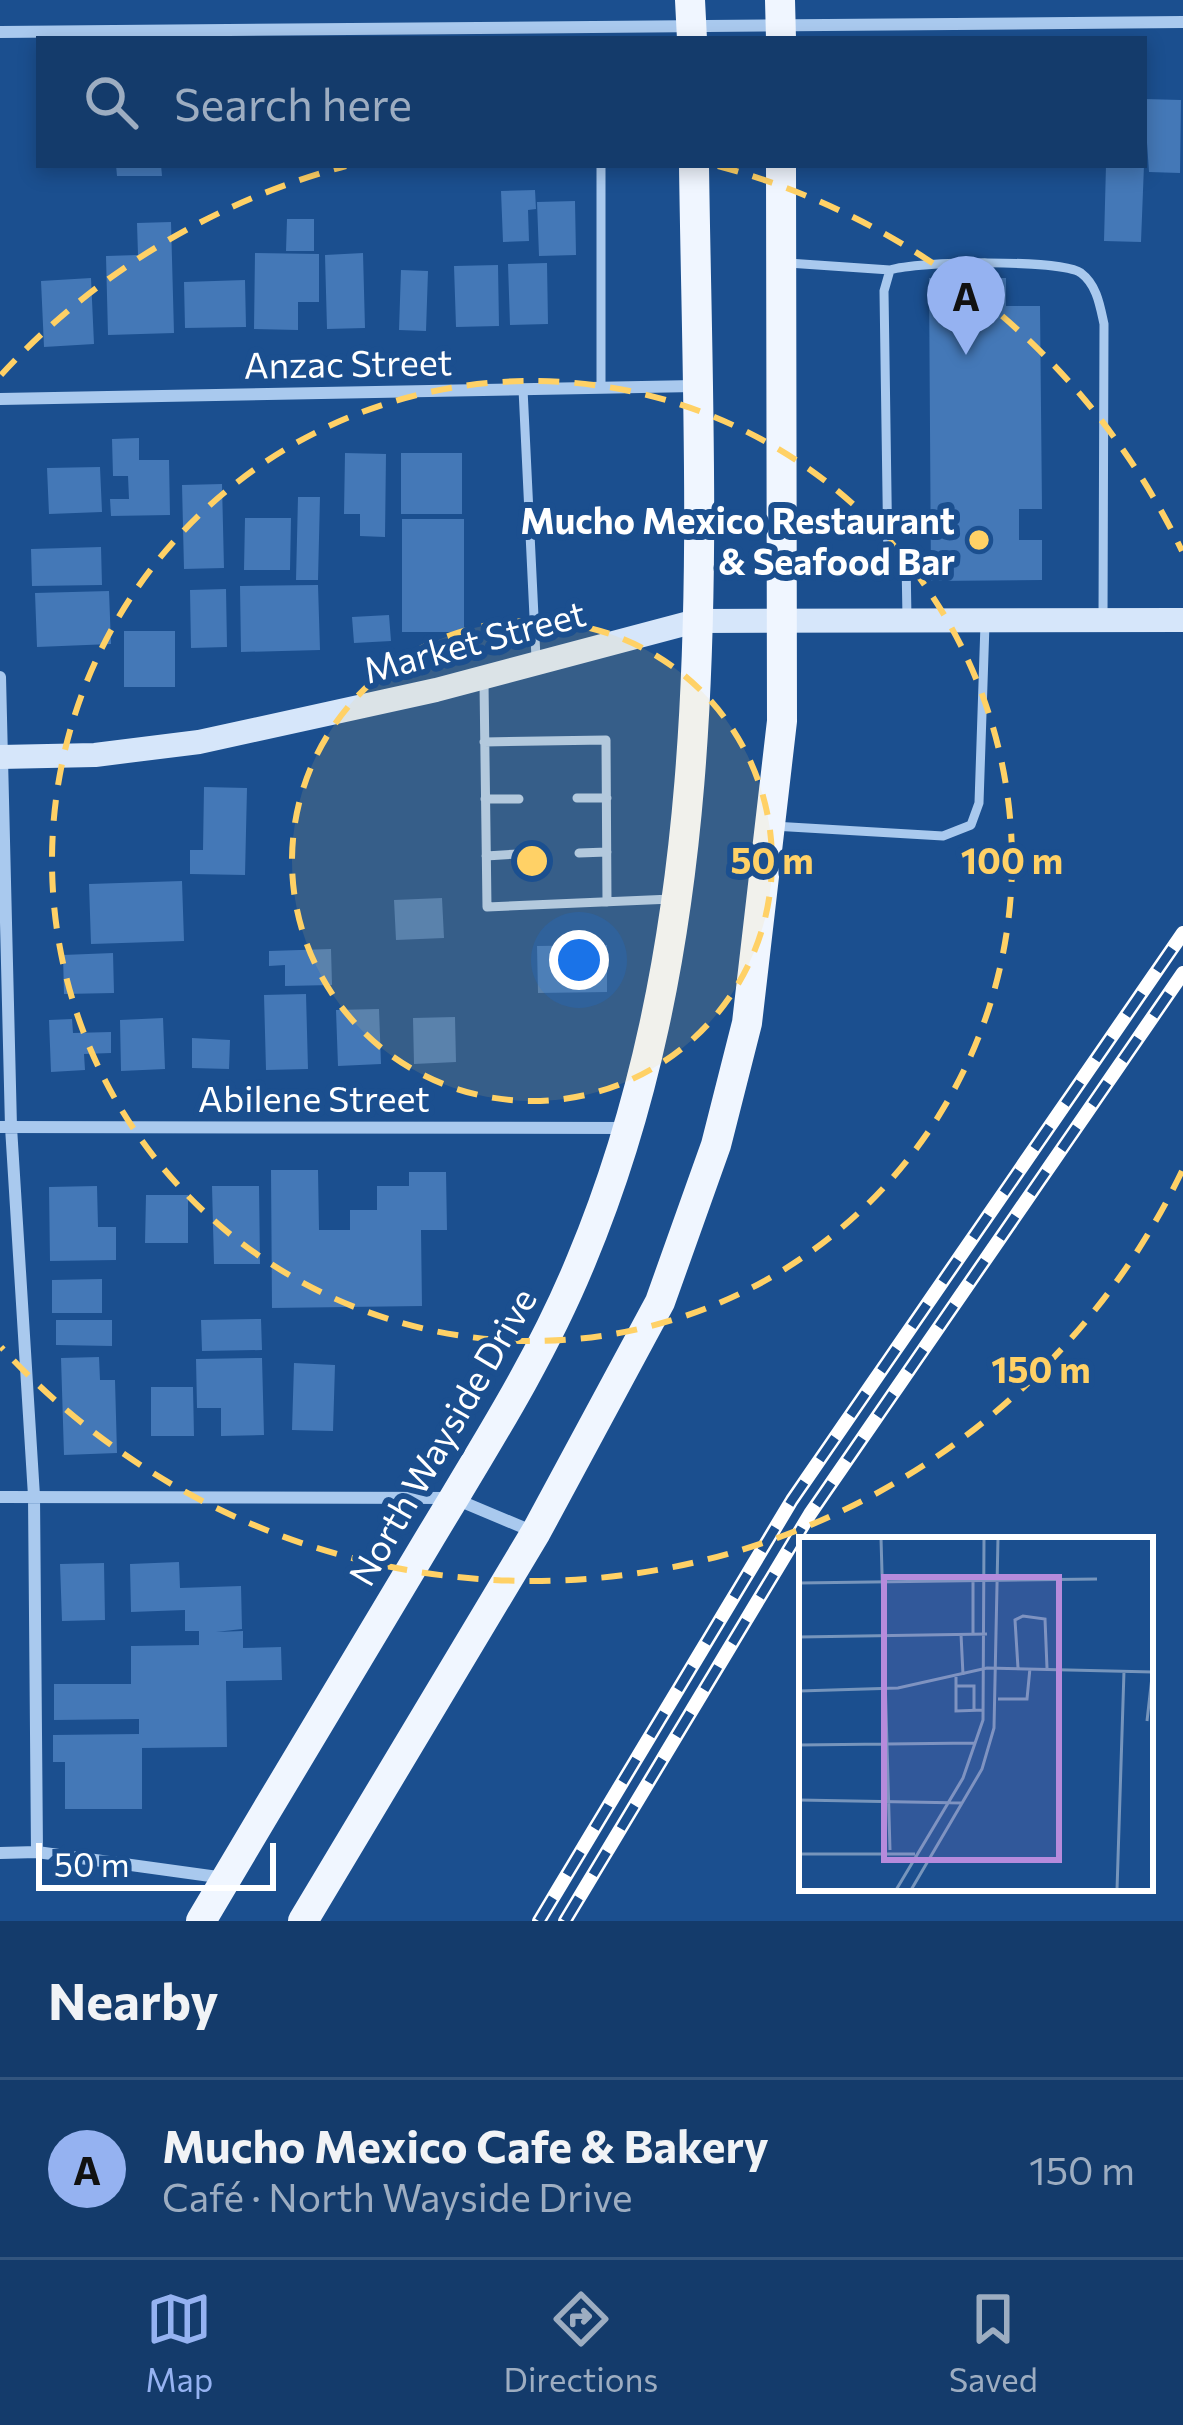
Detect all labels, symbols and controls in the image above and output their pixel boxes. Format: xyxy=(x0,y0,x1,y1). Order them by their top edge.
search box xyxy=(36,36,1147,168)
icon: search xyxy=(78,69,144,135)
text: Search here xyxy=(174,75,412,130)
pin: A xyxy=(927,256,1005,355)
street label: Anzac Street xyxy=(243,338,453,386)
place label: Mucho Mexico Restaurant & Seafood Bar xyxy=(520,497,955,582)
marker: Mucho Mexico Restaurant & Seafood Bar xyxy=(966,527,992,553)
street label: Market Street xyxy=(358,589,590,691)
text: 50 m xyxy=(730,837,814,881)
text: 100 m xyxy=(961,837,1063,881)
centre of rings xyxy=(511,840,553,882)
your location xyxy=(549,930,609,990)
street label: Abilene Street xyxy=(198,1075,430,1119)
street label: North Wayside Drive xyxy=(338,1279,544,1593)
text: 150 m xyxy=(991,1346,1091,1390)
inset map xyxy=(799,1537,1153,1891)
scale bar xyxy=(36,1837,276,1890)
text: 50 m xyxy=(54,1843,130,1884)
text: Nearby xyxy=(48,1968,218,2031)
text: Mucho Mexico Cafe & Bakery xyxy=(162,2117,769,2172)
text: A xyxy=(73,2145,101,2193)
text: 150 m xyxy=(1029,2145,1135,2193)
text: Café · North Wayside Drive xyxy=(162,2172,633,2220)
tab: Map xyxy=(145,2286,213,2399)
tab: Directions xyxy=(504,2286,658,2399)
tab: Saved xyxy=(949,2286,1038,2399)

